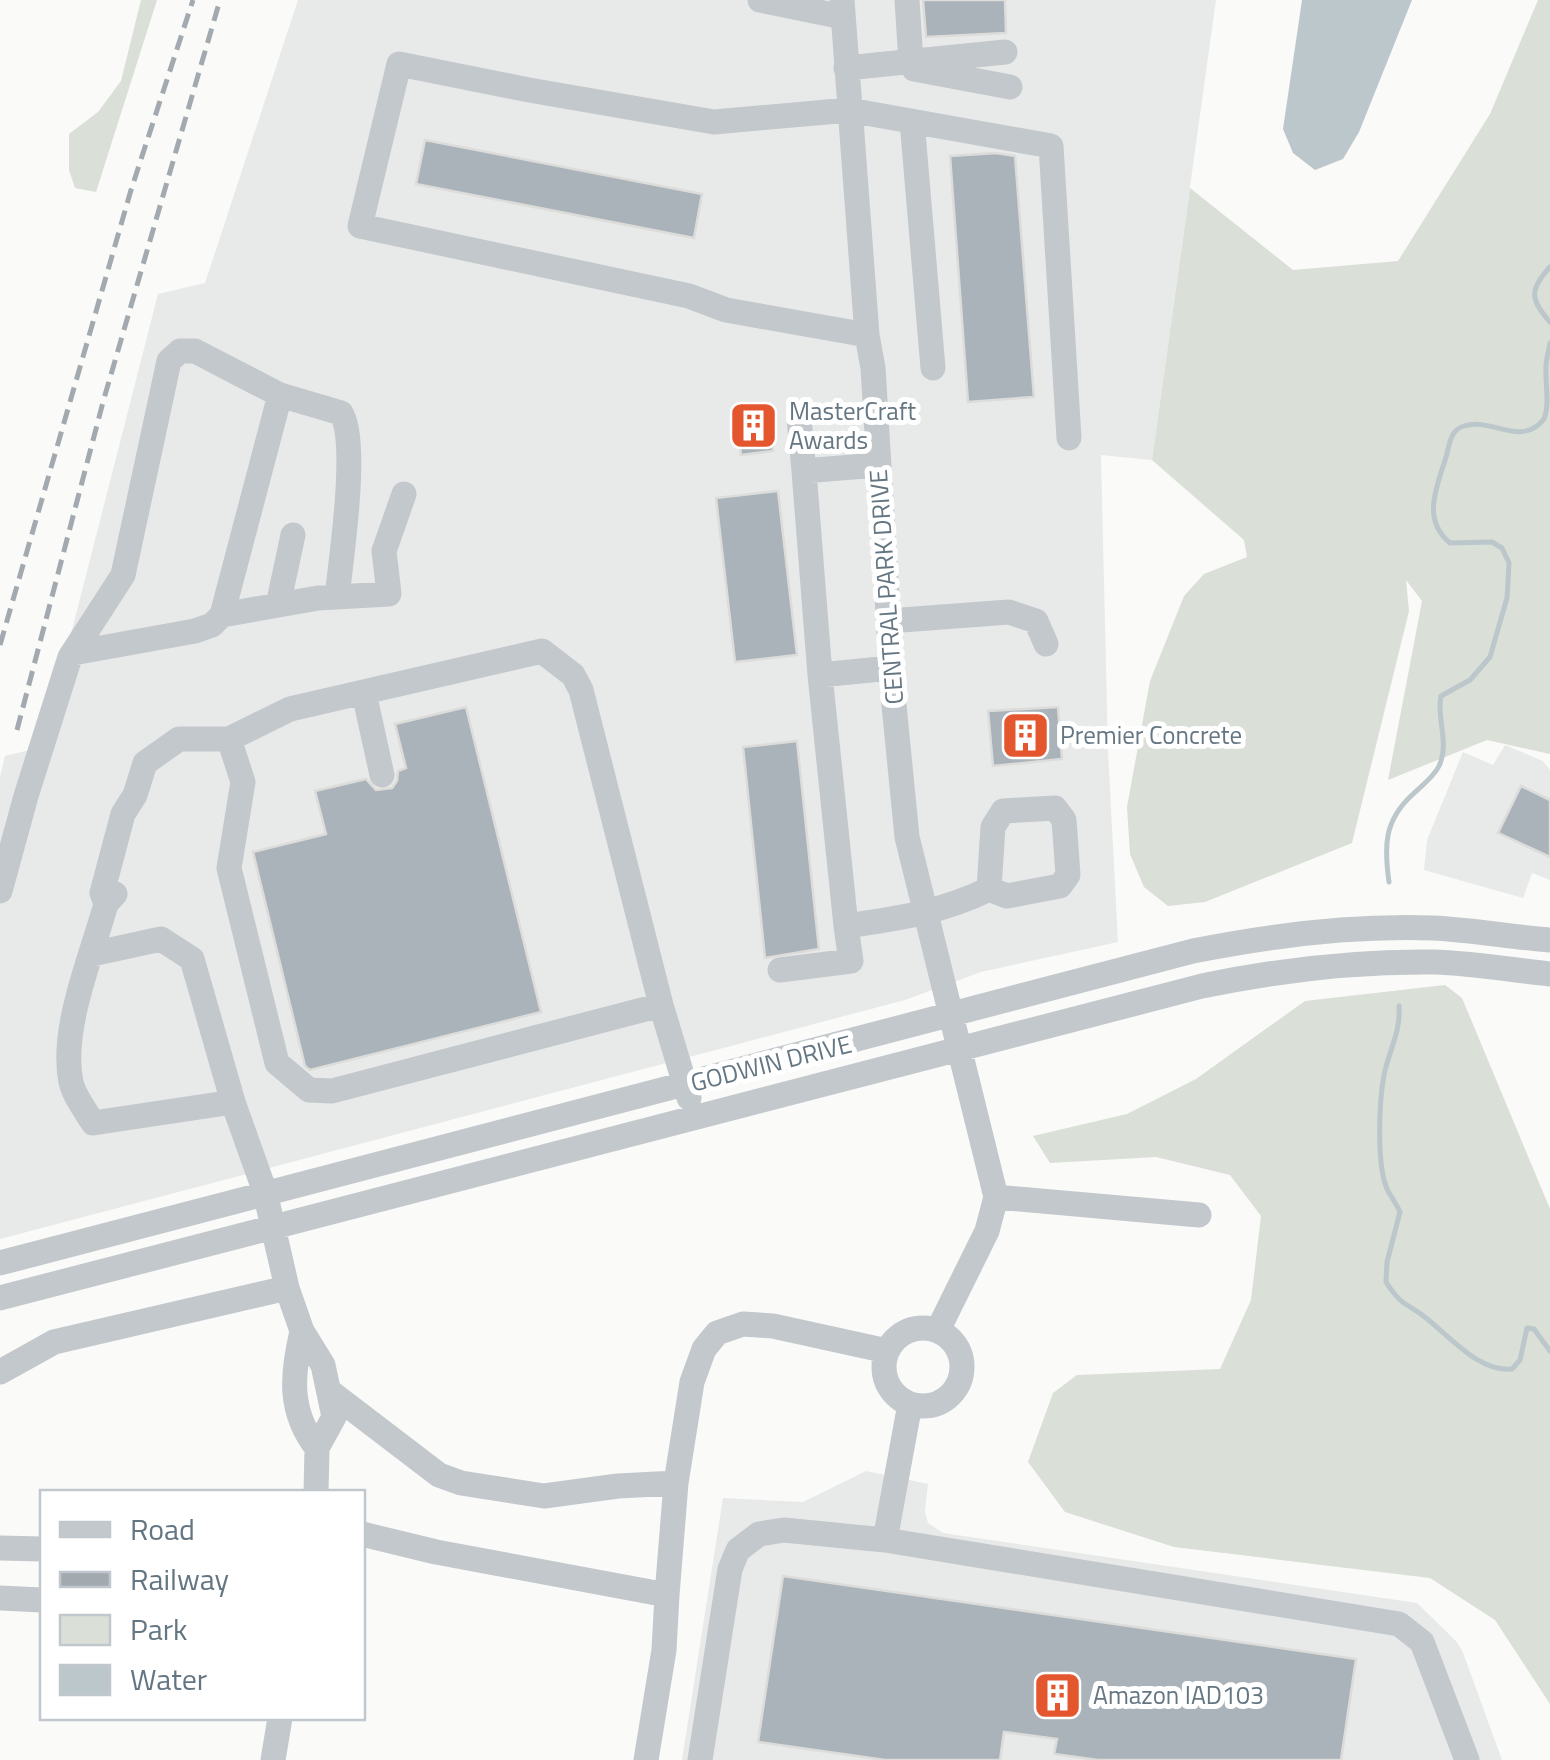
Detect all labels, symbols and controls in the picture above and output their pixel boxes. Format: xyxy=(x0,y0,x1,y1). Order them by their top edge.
place label: MasterCraft Awards xyxy=(789,392,916,459)
building icon: MasterCraft Awards xyxy=(728,399,780,451)
street label: CENTRAL PARK DRIVE xyxy=(859,468,913,706)
building icon: Premier Concrete xyxy=(999,709,1051,761)
place label: Premier Concrete xyxy=(1060,716,1242,754)
street label: GODWIN DRIVE xyxy=(686,1025,856,1101)
legend xyxy=(40,1490,365,1720)
text: Road xyxy=(130,1506,195,1552)
text: Railway xyxy=(130,1556,229,1602)
text: Park xyxy=(130,1606,187,1652)
text: Water xyxy=(130,1656,207,1702)
building icon: Amazon IAD103 xyxy=(1032,1669,1084,1721)
place label: Amazon IAD103 xyxy=(1093,1676,1264,1714)

